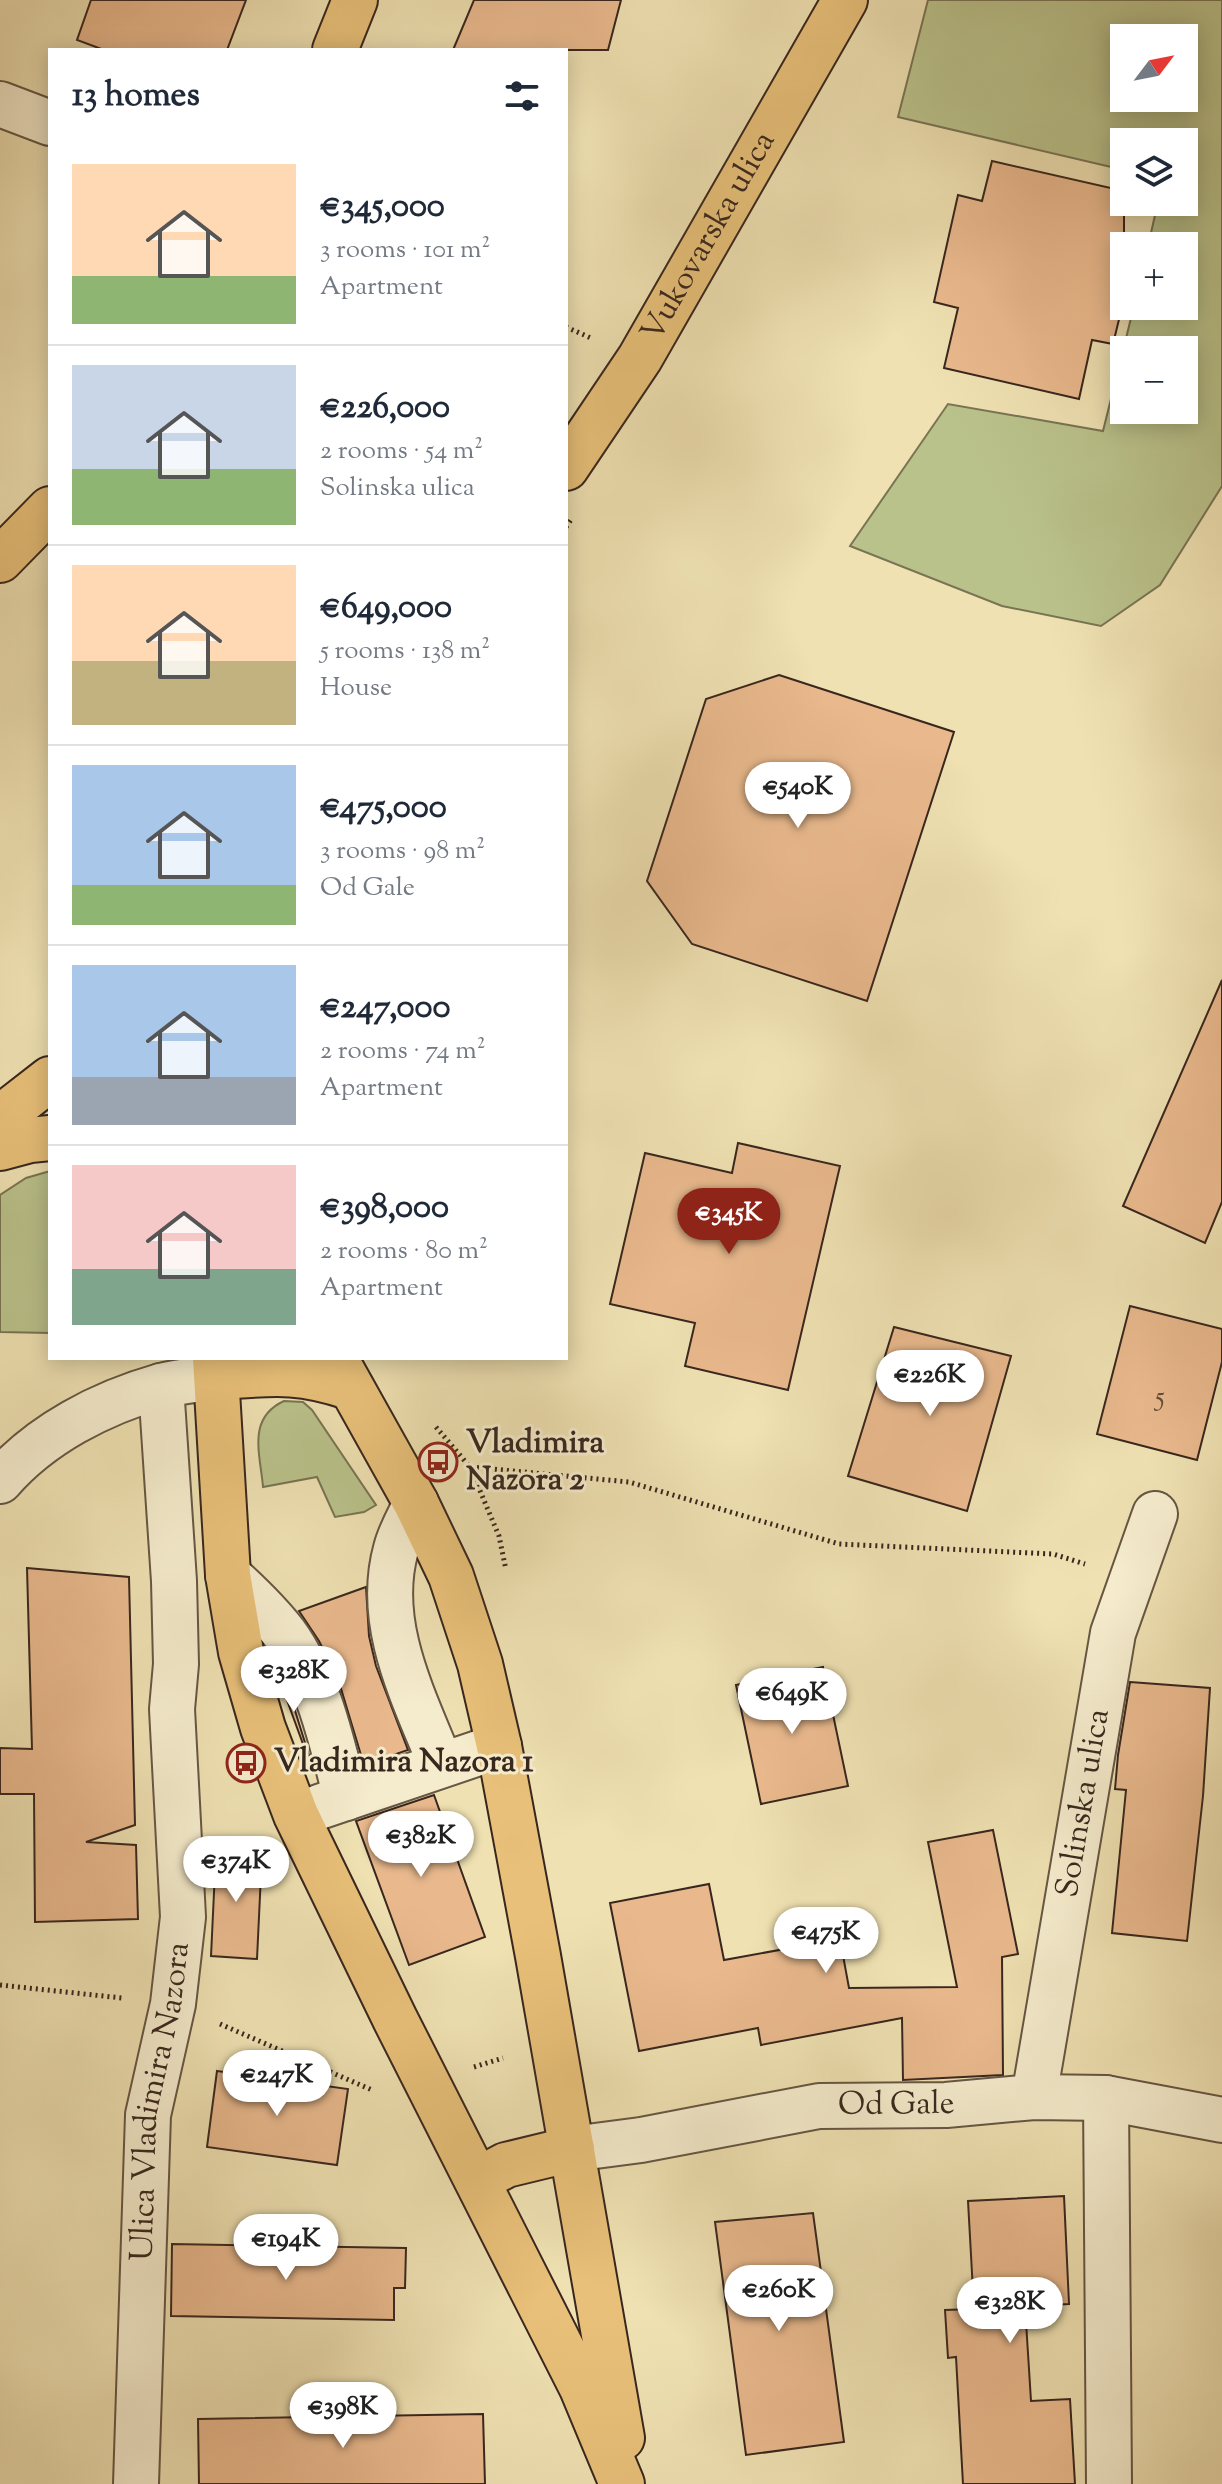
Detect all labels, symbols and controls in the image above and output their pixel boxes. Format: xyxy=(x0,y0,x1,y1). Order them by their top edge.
north arrow xyxy=(1110,24,1198,112)
map controls xyxy=(1110,24,1198,424)
text: 13 homes xyxy=(72,72,200,121)
icon: filters xyxy=(500,74,544,118)
street label: Vukovarska ulica xyxy=(631,123,788,351)
button: layers xyxy=(1110,128,1198,216)
text: €345,000 xyxy=(320,183,445,232)
icon: home xyxy=(136,196,232,292)
text: 3 rooms · 101 m² xyxy=(320,232,490,269)
button: + xyxy=(1110,232,1198,320)
text: Apartment xyxy=(320,269,443,306)
button: − xyxy=(1110,336,1198,424)
text: €226,000 xyxy=(320,384,450,433)
icon: home xyxy=(136,397,232,493)
text: 2 rooms · 54 m² xyxy=(320,433,483,470)
text: Solinska ulica xyxy=(320,470,475,507)
text: €649,000 xyxy=(320,584,452,633)
icon: home xyxy=(136,597,232,693)
text: 5 rooms · 138 m² xyxy=(320,633,490,670)
text: House xyxy=(320,670,392,707)
pin: €540K xyxy=(742,762,854,830)
text: €540K xyxy=(763,769,833,806)
text: €475,000 xyxy=(320,784,447,833)
icon: home xyxy=(136,797,232,893)
text: 3 rooms · 98 m² xyxy=(320,833,485,870)
text: Od Gale xyxy=(320,870,415,907)
text: €247,000 xyxy=(320,984,451,1033)
icon: home xyxy=(136,997,232,1093)
text: 2 rooms · 74 m² xyxy=(320,1033,485,1070)
text: Apartment xyxy=(320,1070,443,1107)
text: €398,000 xyxy=(320,1184,449,1233)
pin: €345K xyxy=(673,1188,785,1256)
text: €345K xyxy=(695,1195,763,1232)
icon: home xyxy=(136,1197,232,1293)
text: 2 rooms · 80 m² xyxy=(320,1233,488,1270)
text: Apartment xyxy=(320,1270,443,1307)
pin: €226K xyxy=(874,1350,986,1418)
text: €226K xyxy=(894,1357,966,1394)
house number: 5 xyxy=(1153,1378,1165,1418)
place label: Vladimira Nazora 2 xyxy=(466,1421,605,1504)
bus stop icon: Vladimira Nazora 2 xyxy=(417,1441,459,1483)
pin: €328K xyxy=(238,1646,350,1714)
text: €328K xyxy=(259,1653,329,1690)
pin: €649K xyxy=(736,1668,848,1736)
text: €649K xyxy=(756,1675,828,1712)
street label: Solinska ulica xyxy=(1045,1705,1123,1901)
place label: Vladimira Nazora 1 xyxy=(274,1740,533,1786)
bus stop icon: Vladimira Nazora 1 xyxy=(225,1742,267,1784)
pin: €382K xyxy=(365,1811,477,1879)
text: €382K xyxy=(386,1818,456,1855)
pin: €374K xyxy=(180,1836,292,1904)
text: €374K xyxy=(201,1843,271,1880)
pin: €475K xyxy=(770,1907,882,1975)
text: €475K xyxy=(792,1914,860,1951)
street label: Ulica Vladimira Nazora xyxy=(120,1940,203,2262)
pin: €247K xyxy=(221,2050,333,2118)
text: €247K xyxy=(241,2057,313,2094)
street label: Od Gale xyxy=(838,2081,957,2129)
pin: €194K xyxy=(230,2214,342,2282)
text: €194K xyxy=(251,2221,321,2258)
pin: €260K xyxy=(723,2265,835,2333)
text: €260K xyxy=(742,2272,816,2309)
pin: €328K xyxy=(954,2277,1066,2345)
text: €328K xyxy=(975,2284,1045,2321)
pin: €398K xyxy=(287,2382,399,2450)
text: €398K xyxy=(308,2389,378,2426)

